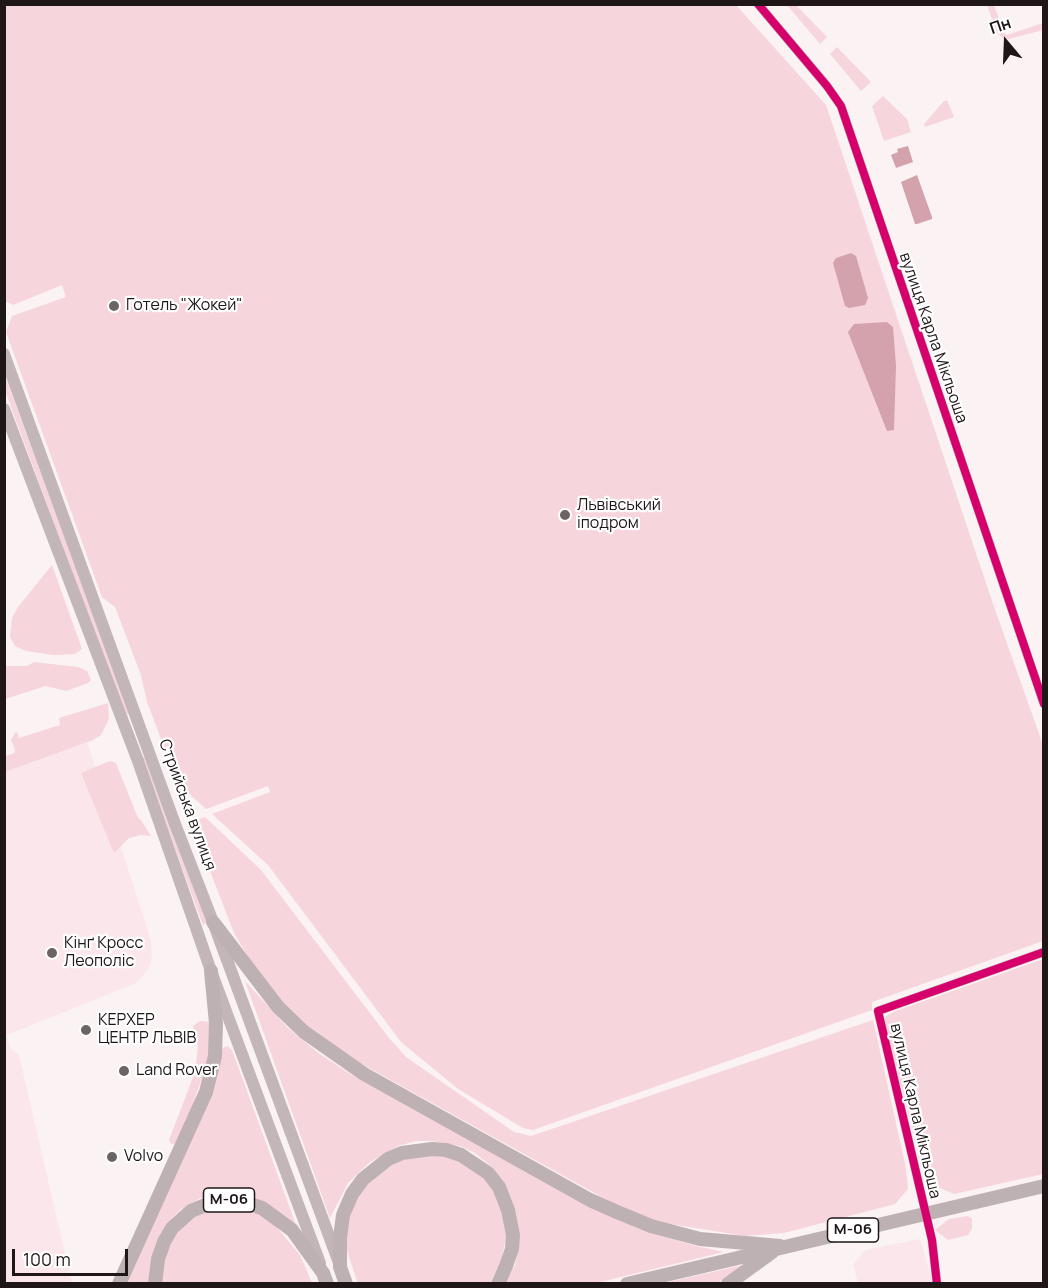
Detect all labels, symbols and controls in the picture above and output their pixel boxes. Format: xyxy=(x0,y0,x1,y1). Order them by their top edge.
text: Пн xyxy=(986,11,1014,39)
north arrow xyxy=(976,12,1036,72)
street label: вулиця Карла Мікльоша xyxy=(895,250,971,426)
place label: Готель "Жокей" xyxy=(126,296,243,316)
marker: Готель "Жокей" xyxy=(107,299,121,313)
place label: Львівський іподром xyxy=(577,496,661,534)
marker: Львівський іподром xyxy=(558,508,572,522)
street label: Стрийська вулиця xyxy=(154,737,220,873)
place label: Кінґ Кросс Леополіс xyxy=(64,934,143,972)
marker: Кінґ Кросс Леополіс xyxy=(45,946,59,960)
place label: КЕРХЕР ЦЕНТР ЛЬВІВ xyxy=(98,1011,196,1049)
street label: вулиця Карла Мікльоша xyxy=(885,1021,945,1201)
marker: КЕРХЕР ЦЕНТР ЛЬВІВ xyxy=(79,1023,93,1037)
place label: Land Rover xyxy=(136,1061,217,1081)
marker: Land Rover xyxy=(117,1064,131,1078)
place label: Volvo xyxy=(124,1147,163,1167)
marker: Volvo xyxy=(105,1150,119,1164)
road number: М-06 xyxy=(204,1188,254,1212)
road number: М-06 xyxy=(828,1218,878,1242)
scale bar xyxy=(15,1237,130,1275)
text: 100 m xyxy=(23,1247,71,1271)

